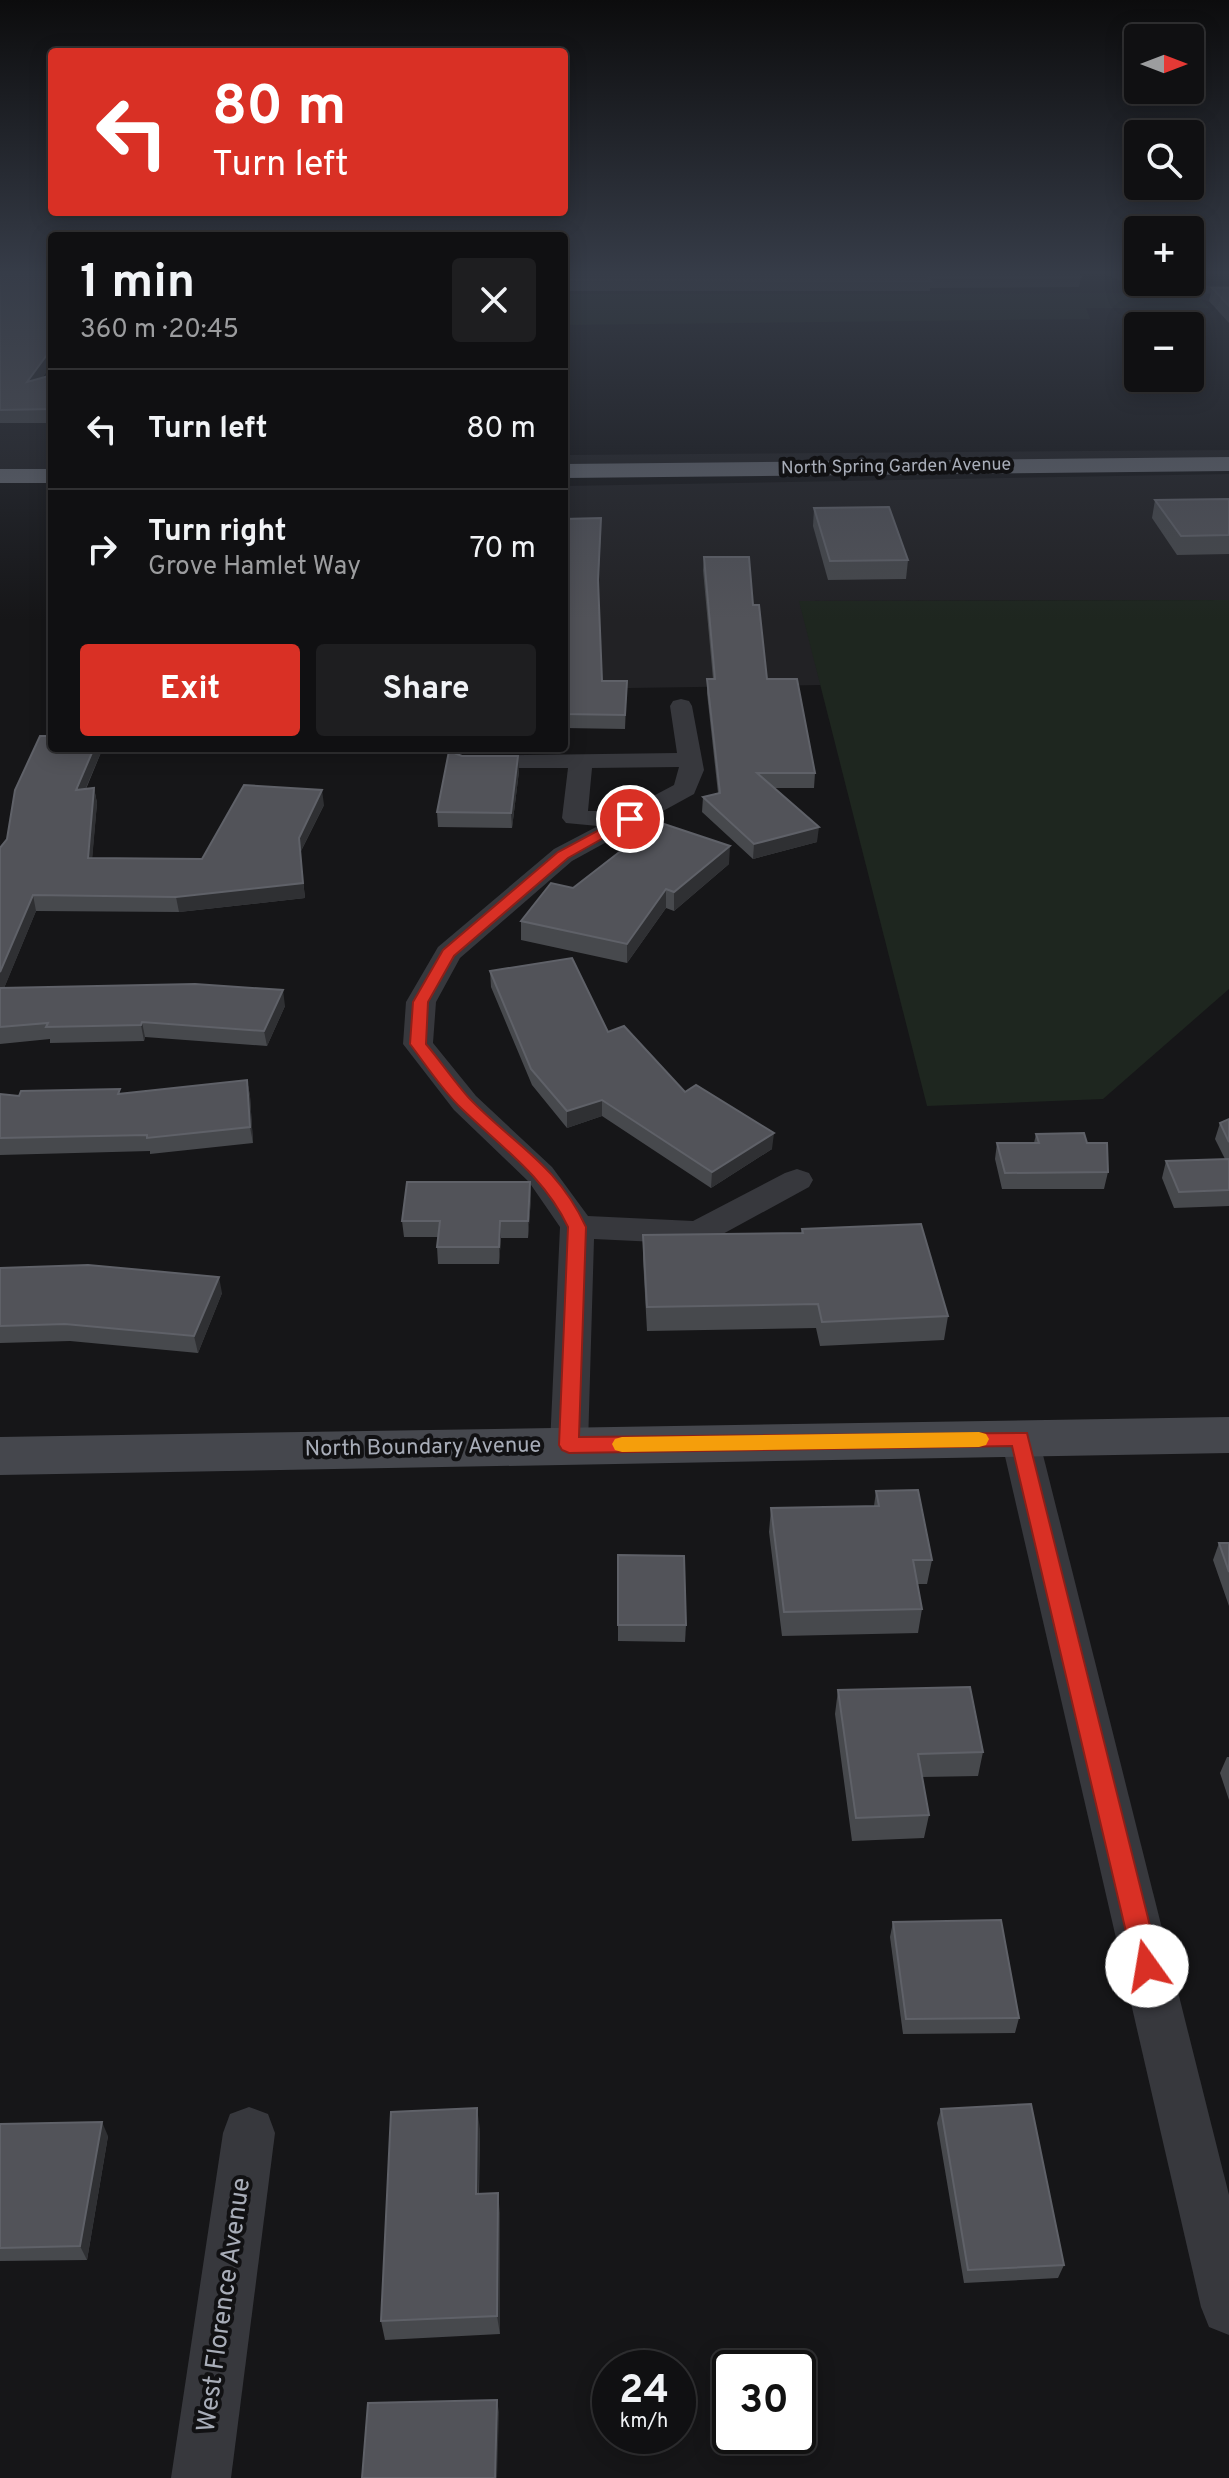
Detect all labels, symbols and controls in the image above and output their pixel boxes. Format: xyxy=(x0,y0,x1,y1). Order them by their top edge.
north arrow xyxy=(1124,24,1204,104)
map controls xyxy=(1124,24,1204,392)
text: 80 m xyxy=(212,74,346,144)
icon: left xyxy=(80,80,184,184)
button: search xyxy=(1124,120,1204,200)
text: Turn left xyxy=(212,143,349,189)
button: + xyxy=(1124,216,1204,296)
text: 1 min xyxy=(80,254,195,314)
button: close xyxy=(452,258,536,342)
button: − xyxy=(1124,312,1204,392)
text: 360 m · 20:45 xyxy=(80,314,239,347)
icon: left xyxy=(80,407,124,451)
text: Turn left xyxy=(148,411,268,448)
text: 80 m xyxy=(466,411,536,448)
street label: North Spring Garden Avenue xyxy=(781,453,1011,481)
text: Turn right xyxy=(148,514,286,551)
icon: right xyxy=(80,527,124,571)
text: 70 m xyxy=(470,531,536,568)
text: Grove Hamlet Way xyxy=(148,551,361,584)
button: Exit xyxy=(80,644,300,736)
button: Share xyxy=(316,644,536,736)
pin xyxy=(596,785,664,853)
icon: arrive xyxy=(608,797,652,841)
street label: North Boundary Avenue xyxy=(304,1432,542,1464)
position arrow xyxy=(1105,1924,1189,2008)
street label: West Florence Avenue xyxy=(191,2176,259,2434)
speed limit sign: 30 xyxy=(712,2350,816,2454)
text: 24 xyxy=(619,2367,669,2417)
text: km/h xyxy=(620,2409,668,2435)

